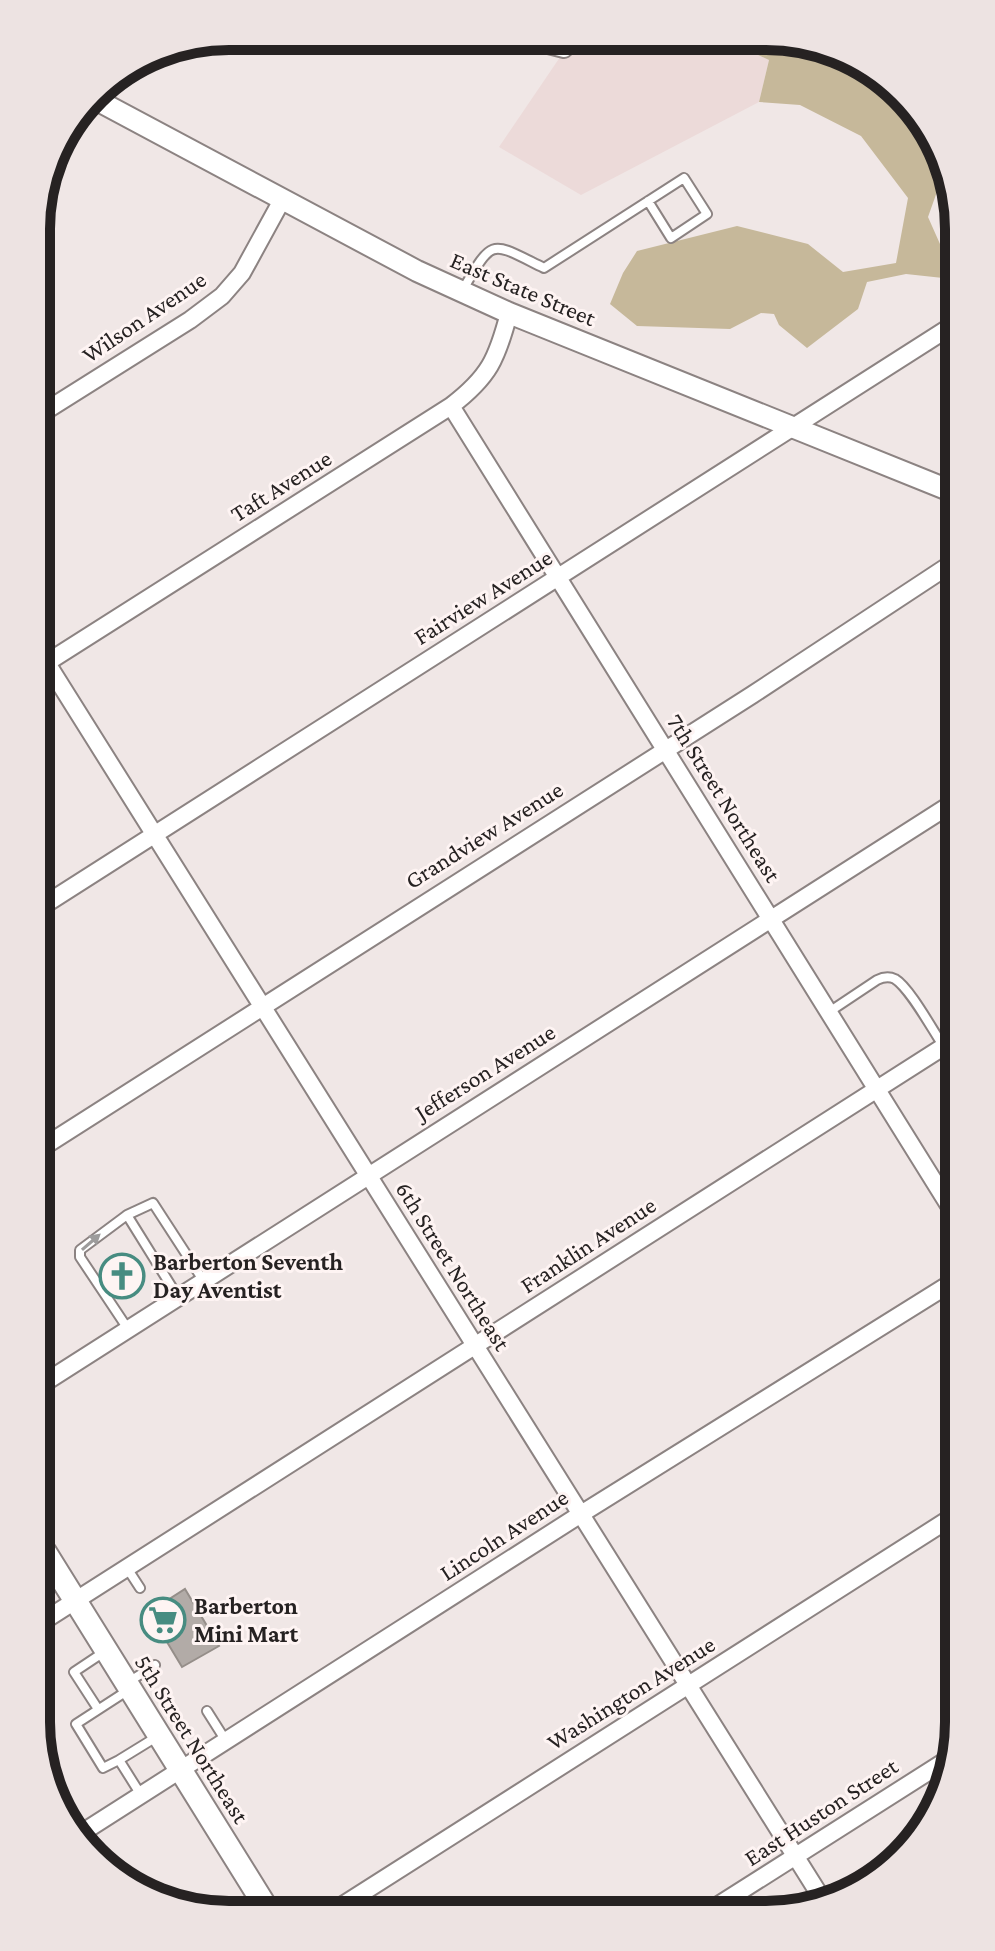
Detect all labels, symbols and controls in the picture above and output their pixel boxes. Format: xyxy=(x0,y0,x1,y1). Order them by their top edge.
street label: East State Street xyxy=(446,246,601,332)
street label: Wilson Avenue xyxy=(77,265,211,368)
street label: Taft Avenue xyxy=(225,444,336,527)
street label: Fairview Avenue xyxy=(409,543,557,650)
street label: 7th Street Northeast xyxy=(662,709,788,888)
street label: Grandview Avenue xyxy=(400,775,567,894)
street label: Jefferson Avenue xyxy=(408,1018,560,1126)
street label: 6th Street Northeast xyxy=(391,1176,517,1356)
street label: Franklin Avenue xyxy=(515,1191,660,1298)
one-way arrow xyxy=(80,1234,100,1251)
place label: Barberton Seventh Day Aventist xyxy=(153,1248,343,1303)
church icon: Barberton Seventh Day Aventist xyxy=(98,1252,146,1300)
street label: Lincoln Avenue xyxy=(435,1483,573,1586)
place label: Barberton Mini Mart xyxy=(194,1592,298,1647)
supermarket icon: Barberton Mini Mart xyxy=(139,1596,187,1644)
street label: Washington Avenue xyxy=(542,1630,720,1755)
street label: 5th Street Northeast xyxy=(130,1650,256,1829)
street label: East Huston Street xyxy=(739,1751,903,1871)

